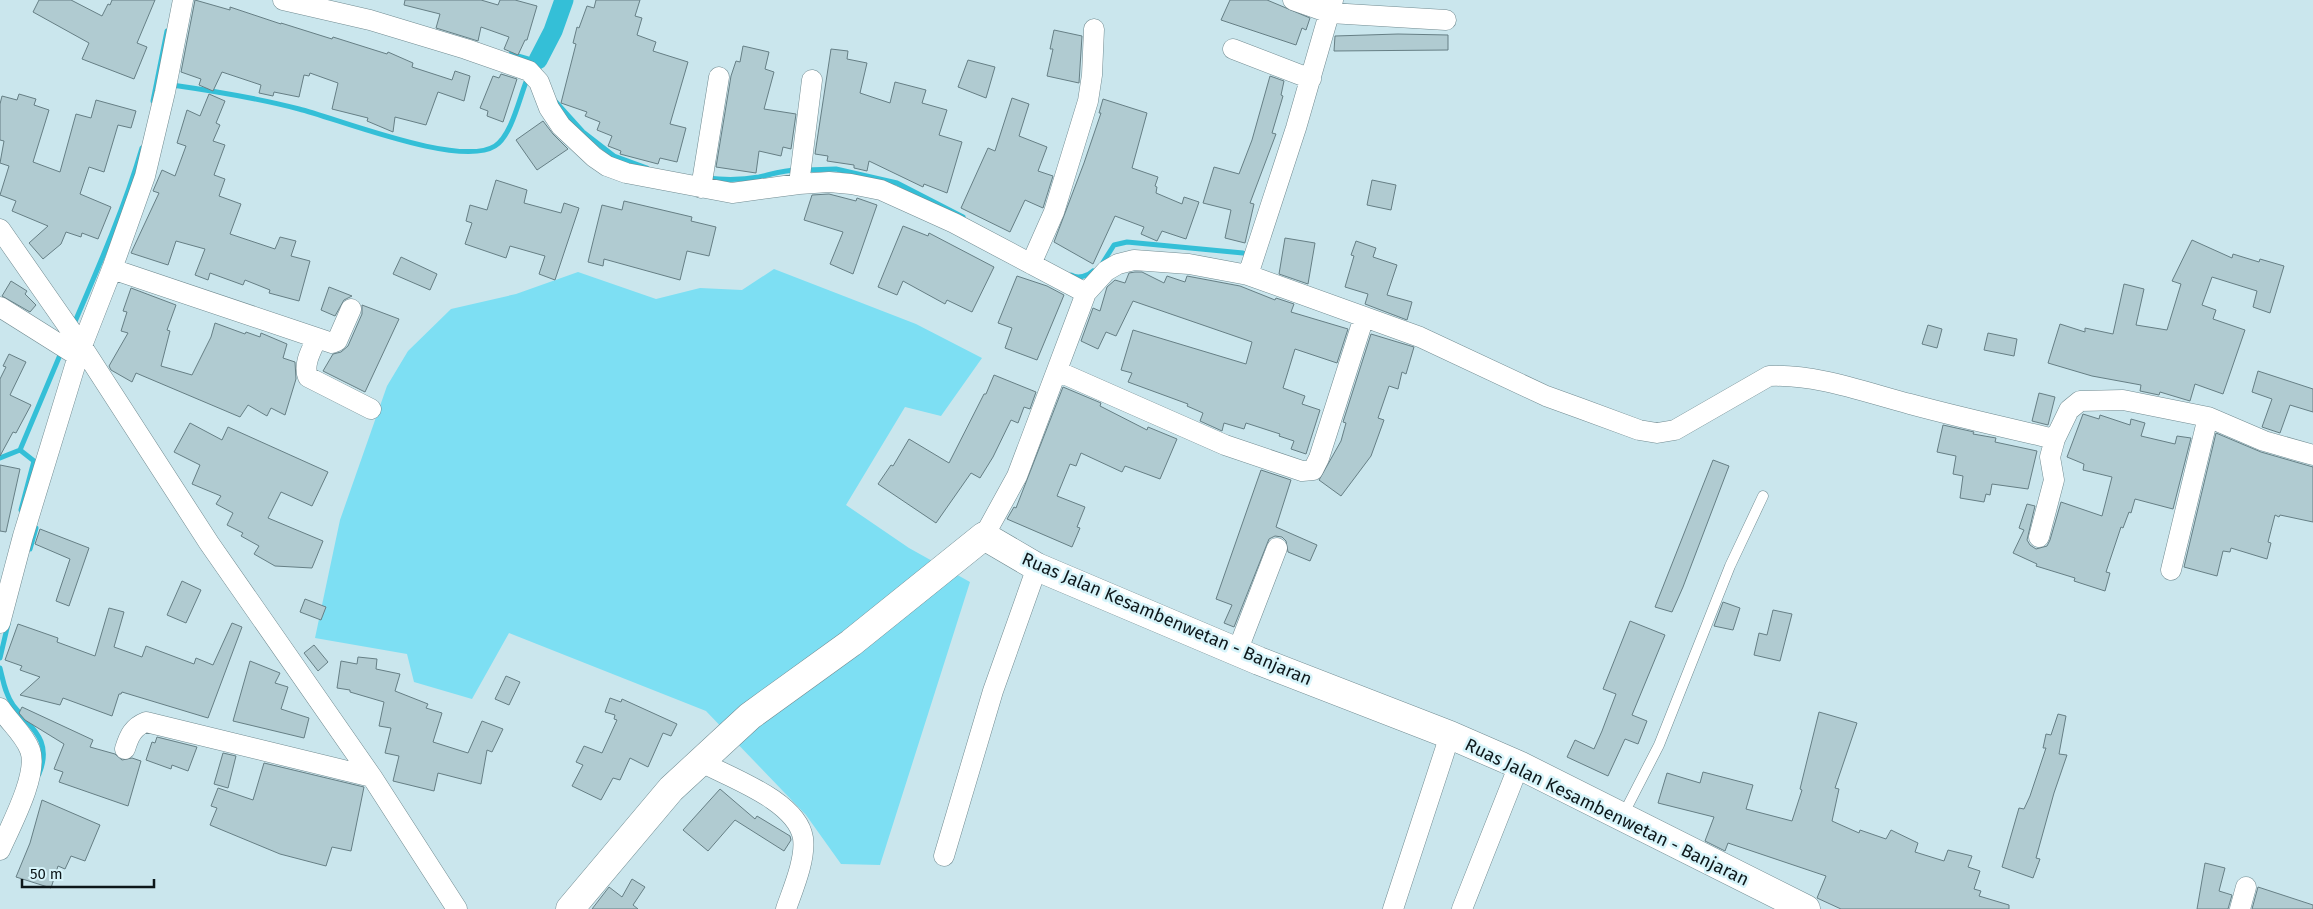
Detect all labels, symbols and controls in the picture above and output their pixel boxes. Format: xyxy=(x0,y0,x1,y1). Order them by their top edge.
street label: Ruas Jalan Kesambenwetan - Banjaran xyxy=(1019,548,1315,690)
street label: Ruas Jalan Kesambenwetan - Banjaran xyxy=(1461,733,1753,891)
scale bar xyxy=(22,856,155,888)
text: 50 m xyxy=(30,865,63,883)

